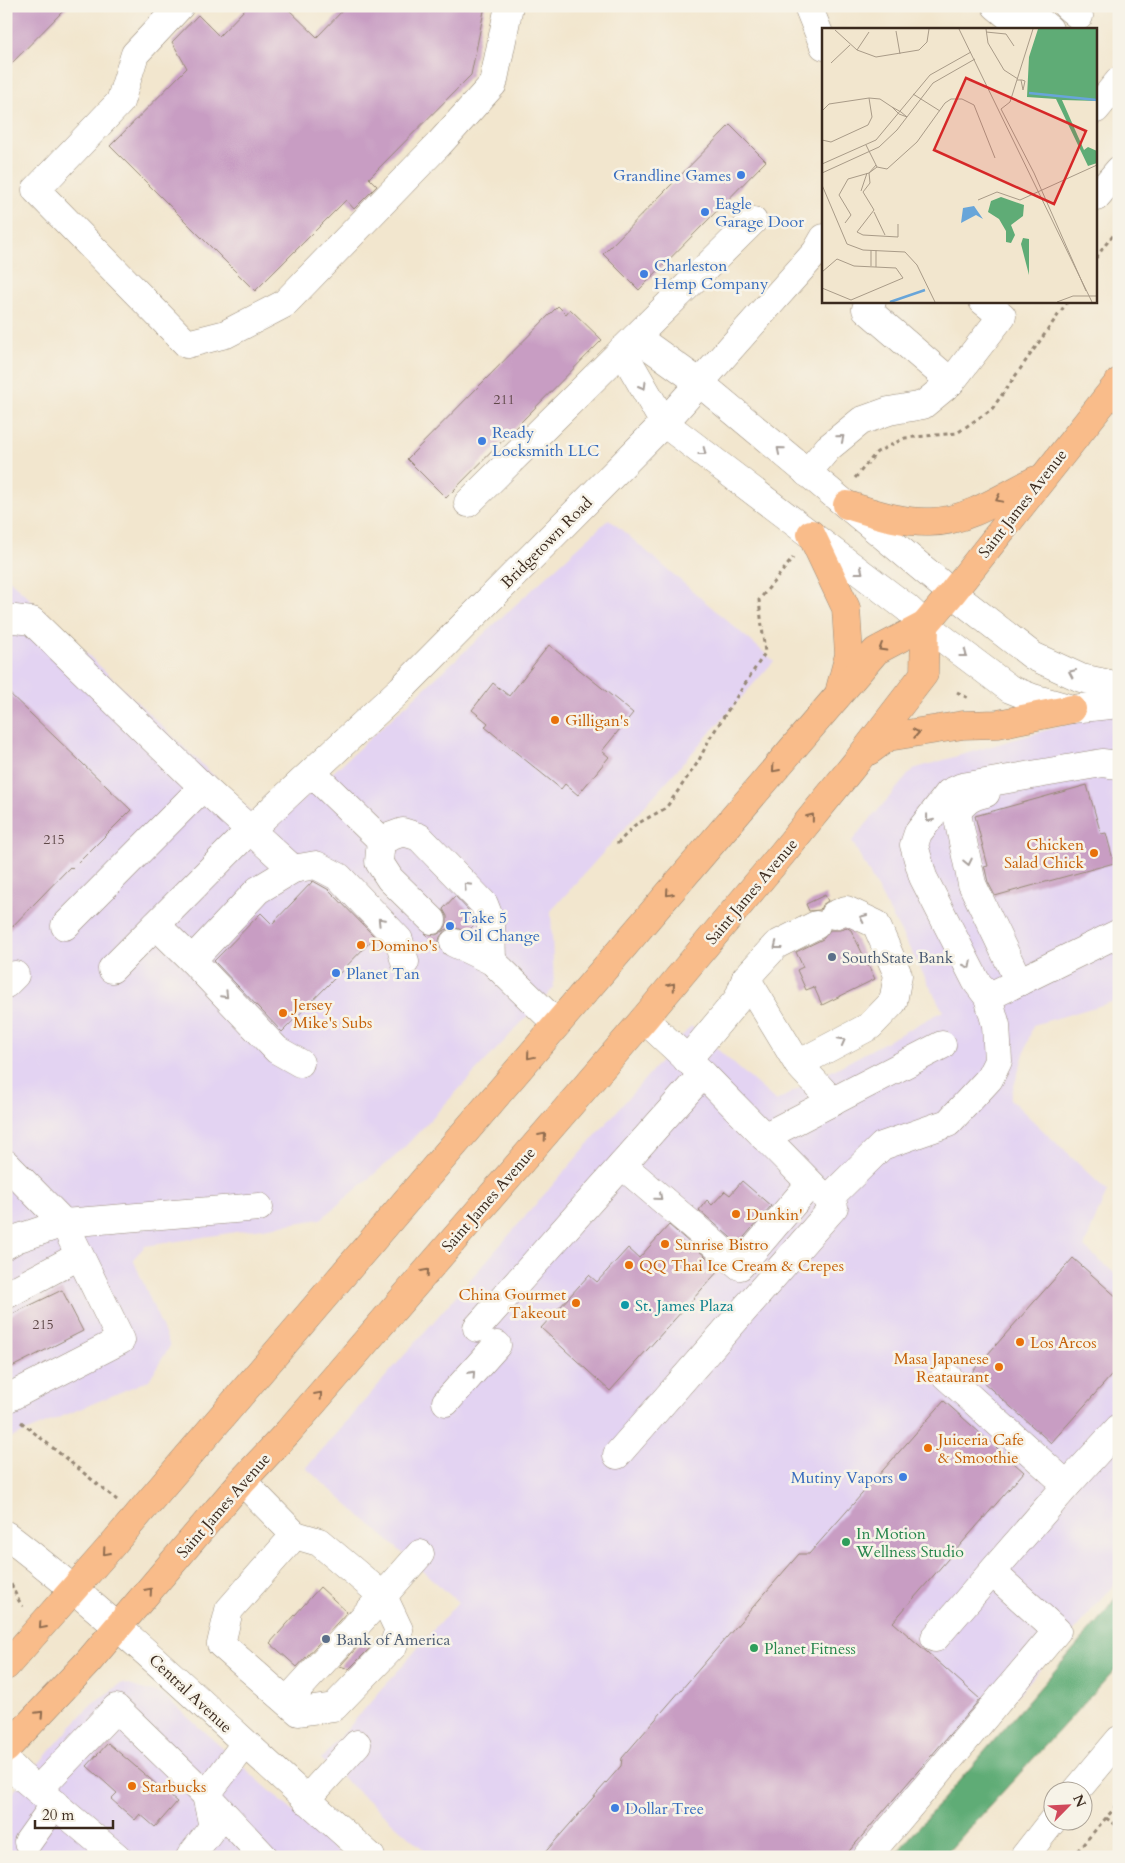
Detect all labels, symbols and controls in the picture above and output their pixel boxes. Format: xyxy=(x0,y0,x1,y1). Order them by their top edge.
inset map xyxy=(822,28,1098,302)
place label: Grandline Games xyxy=(613,165,731,187)
marker: Grandline Games xyxy=(735,169,747,181)
place label: Eagle Garage Door xyxy=(715,193,804,233)
marker: Eagle Garage Door xyxy=(699,206,711,218)
place label: Charleston Hemp Company xyxy=(654,255,769,295)
marker: Charleston Hemp Company xyxy=(638,268,650,280)
one-way arrow xyxy=(637,381,647,390)
house number: 211 xyxy=(493,390,515,409)
place label: Ready Locksmith LLC xyxy=(492,422,599,462)
one-way arrow xyxy=(835,434,844,443)
marker: Ready Locksmith LLC xyxy=(476,435,488,447)
street label: Saint James Avenue xyxy=(973,445,1072,563)
one-way arrow xyxy=(697,446,706,455)
one-way arrow xyxy=(777,448,786,456)
street label: Bridgetown Road xyxy=(496,492,598,593)
one-way arrow xyxy=(995,493,1004,503)
one-way arrow xyxy=(854,566,863,574)
one-way arrow xyxy=(879,642,888,652)
one-way arrow xyxy=(958,648,968,657)
one-way arrow xyxy=(1068,669,1077,680)
place label: Gilligan's xyxy=(565,710,629,732)
marker: Gilligan's xyxy=(549,714,561,726)
one-way arrow xyxy=(912,728,921,738)
one-way arrow xyxy=(772,764,781,773)
one-way arrow xyxy=(926,813,935,823)
one-way arrow xyxy=(806,814,815,823)
house number: 215 xyxy=(43,830,65,849)
street label: Saint James Avenue xyxy=(701,834,803,949)
place label: Chicken Salad Chick xyxy=(1004,834,1084,874)
marker: Chicken Salad Chick xyxy=(1088,847,1100,859)
one-way arrow xyxy=(962,858,973,867)
one-way arrow xyxy=(463,883,472,892)
one-way arrow xyxy=(666,887,675,896)
place label: Take 5 Oil Change xyxy=(460,907,540,947)
one-way arrow xyxy=(859,914,868,925)
one-way arrow xyxy=(378,918,387,927)
marker: Take 5 Oil Change xyxy=(444,920,456,932)
place label: Domino's xyxy=(371,935,437,957)
marker: Domino's xyxy=(355,939,367,951)
one-way arrow xyxy=(773,940,783,949)
place label: SouthState Bank xyxy=(842,947,954,969)
marker: SouthState Bank xyxy=(826,951,838,963)
one-way arrow xyxy=(962,960,972,969)
place label: Planet Tan xyxy=(346,963,420,985)
marker: Planet Tan xyxy=(330,967,342,979)
one-way arrow xyxy=(666,982,675,991)
one-way arrow xyxy=(219,990,228,999)
place label: Jersey Mike's Subs xyxy=(291,994,372,1034)
marker: Jersey Mike's Subs xyxy=(277,1007,289,1019)
one-way arrow xyxy=(836,1037,845,1047)
one-way arrow xyxy=(526,1051,535,1060)
one-way arrow xyxy=(538,1132,547,1141)
street label: Saint James Avenue xyxy=(437,1142,541,1257)
one-way arrow xyxy=(654,1191,663,1200)
place label: Dunkin' xyxy=(746,1204,803,1226)
marker: Dunkin' xyxy=(730,1208,742,1220)
place label: Sunrise Bistro xyxy=(675,1234,769,1256)
marker: Sunrise Bistro xyxy=(659,1238,671,1250)
place label: QQ Thai Ice Cream & Crepes xyxy=(639,1255,844,1277)
marker: QQ Thai Ice Cream & Crepes xyxy=(623,1259,635,1271)
one-way arrow xyxy=(420,1268,429,1277)
place label: China Gourmet Takeout xyxy=(458,1284,566,1324)
place label: St. James Plaza xyxy=(635,1295,734,1317)
marker: China Gourmet Takeout xyxy=(570,1297,582,1309)
marker: St. James Plaza xyxy=(619,1299,631,1311)
house number: 215 xyxy=(32,1315,54,1334)
place label: Los Arcos xyxy=(1030,1332,1097,1354)
marker: Los Arcos xyxy=(1014,1336,1026,1348)
place label: Masa Japanese Reataurant xyxy=(894,1348,989,1388)
marker: Masa Japanese Reataurant xyxy=(993,1361,1005,1373)
one-way arrow xyxy=(466,1370,475,1379)
one-way arrow xyxy=(314,1391,323,1400)
place label: Juiceria Cafe & Smoothie xyxy=(936,1429,1024,1469)
marker: Juiceria Cafe & Smoothie xyxy=(922,1442,934,1454)
street label: Saint James Avenue xyxy=(172,1448,276,1563)
place label: Mutiny Vapors xyxy=(791,1467,893,1489)
marker: Mutiny Vapors xyxy=(897,1471,909,1483)
place label: In Motion Wellness Studio xyxy=(855,1523,964,1563)
marker: In Motion Wellness Studio xyxy=(840,1536,852,1548)
one-way arrow xyxy=(103,1547,112,1556)
one-way arrow xyxy=(144,1587,153,1596)
one-way arrow xyxy=(39,1620,48,1629)
place label: Bank of America xyxy=(336,1629,450,1651)
marker: Bank of America xyxy=(320,1633,332,1645)
place label: Planet Fitness xyxy=(764,1638,856,1660)
marker: Planet Fitness xyxy=(748,1642,760,1654)
street label: Central Avenue xyxy=(144,1649,237,1738)
one-way arrow xyxy=(34,1710,43,1719)
place label: Starbucks xyxy=(142,1776,206,1798)
marker: Starbucks xyxy=(126,1780,138,1792)
north arrow xyxy=(1042,1780,1092,1830)
text: N xyxy=(1068,1791,1091,1810)
scale bar xyxy=(35,1798,112,1830)
place label: Dollar Tree xyxy=(625,1798,704,1820)
marker: Dollar Tree xyxy=(609,1802,621,1814)
text: 20 m xyxy=(42,1805,74,1825)

